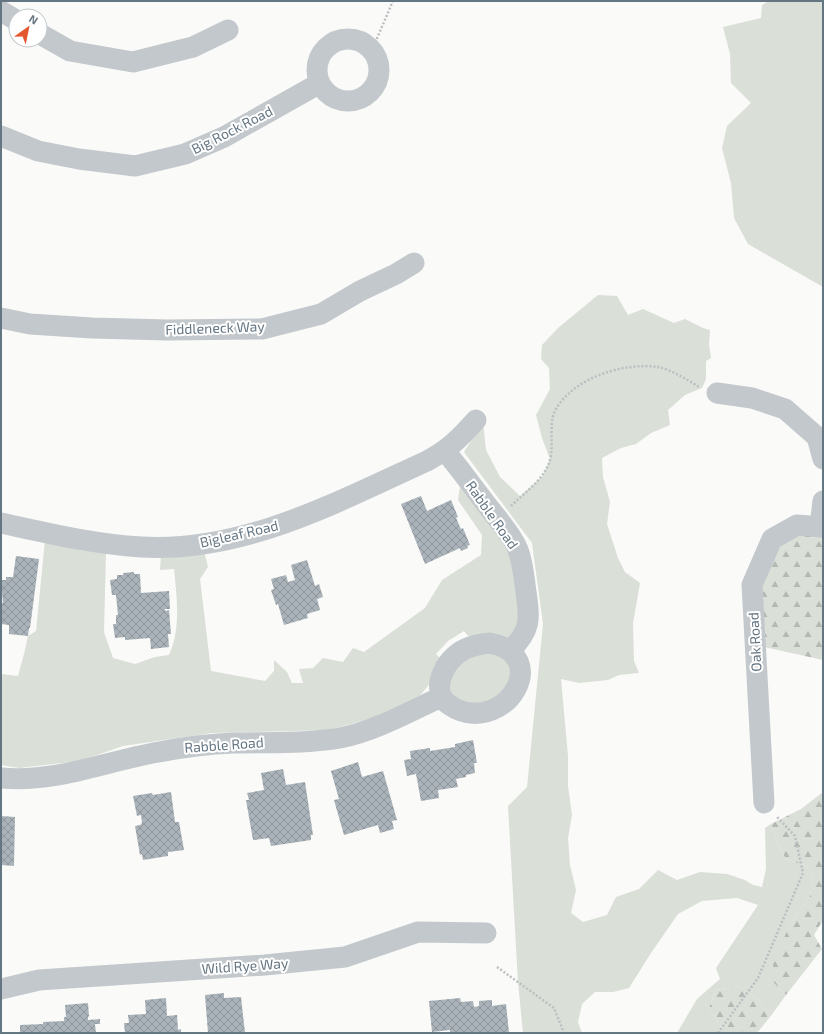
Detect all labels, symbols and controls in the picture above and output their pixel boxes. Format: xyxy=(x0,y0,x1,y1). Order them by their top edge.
north arrow xyxy=(8,8,48,48)
text: N xyxy=(27,12,41,27)
street label: Big Rock Road xyxy=(188,102,275,157)
street label: Fiddleneck Way xyxy=(165,317,266,338)
street label: Rabble Road xyxy=(463,477,522,552)
street label: Bigleaf Road xyxy=(198,516,280,551)
street label: Oak Road xyxy=(744,612,765,672)
street label: Rabble Road xyxy=(184,733,264,756)
street label: Wild Rye Way xyxy=(201,954,289,977)

